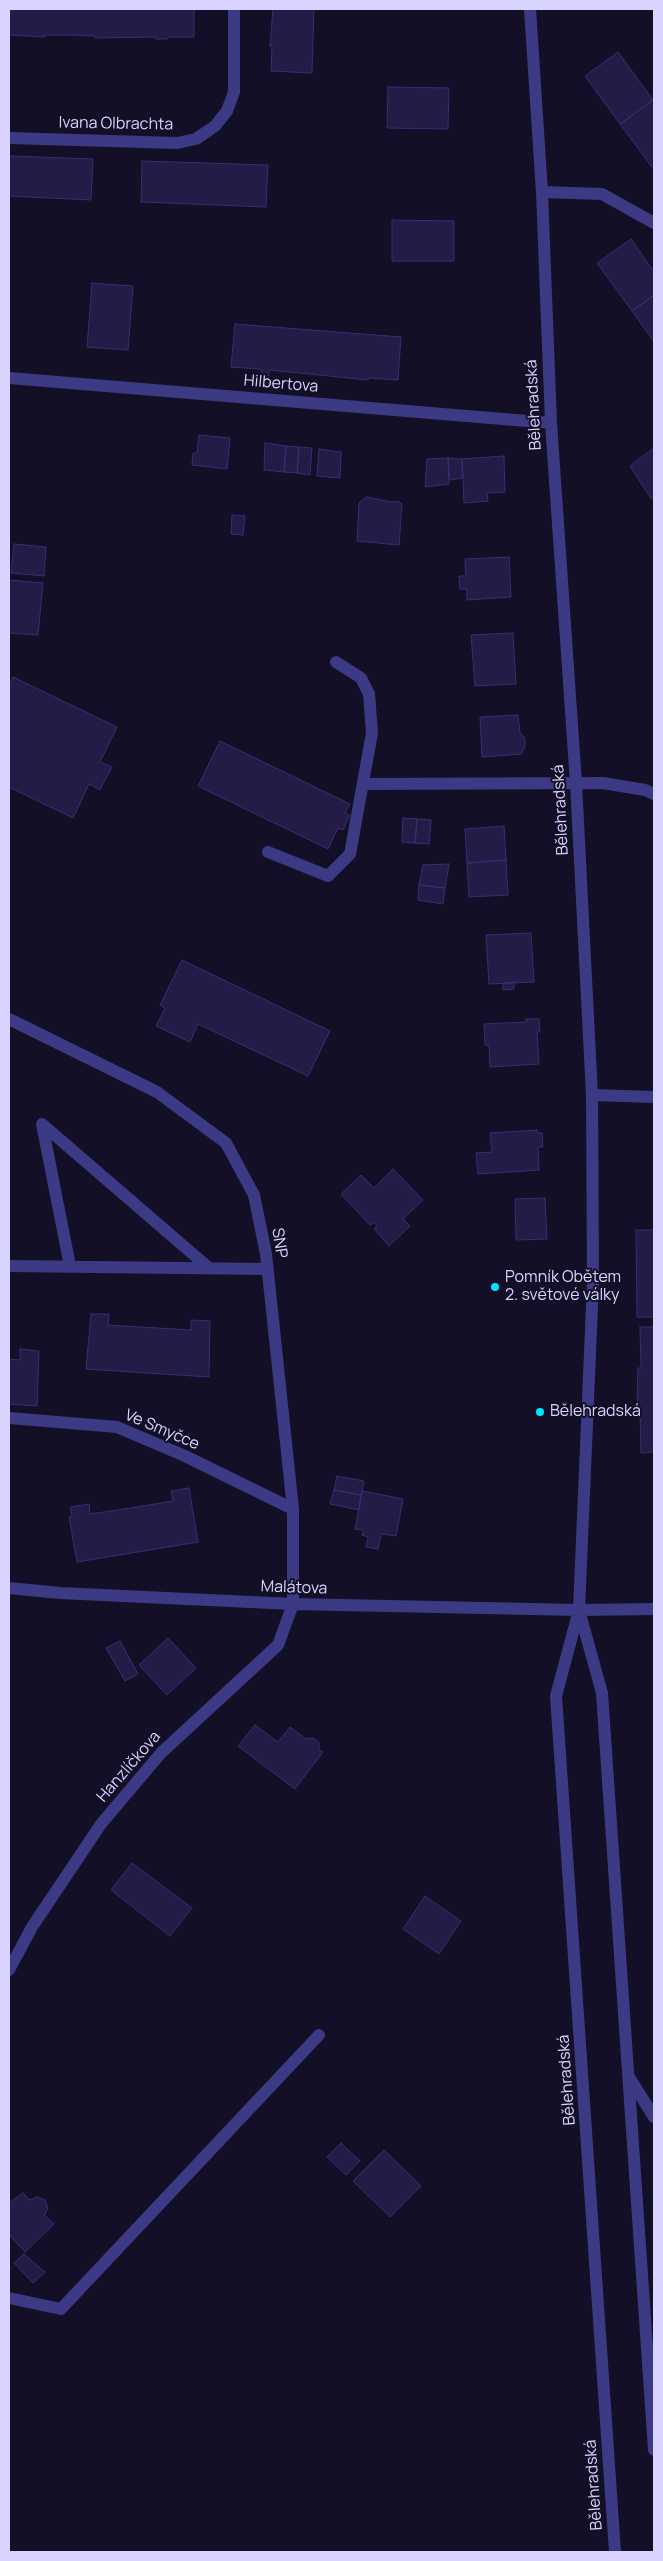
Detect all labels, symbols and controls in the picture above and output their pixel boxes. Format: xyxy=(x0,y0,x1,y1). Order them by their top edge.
street label: Ivana Olbrachta xyxy=(59,113,173,135)
street label: Bělehradská xyxy=(522,359,546,451)
street label: Hilbertova xyxy=(243,371,319,397)
street label: Bělehradská xyxy=(549,764,573,856)
street label: SNP xyxy=(267,1226,291,1260)
place label: Pomník Obětem 2. světové války xyxy=(505,1268,621,1306)
marker: Pomník Obětem 2. světové války xyxy=(489,1281,501,1293)
place label: Bělehradská xyxy=(550,1402,641,1422)
street label: Ve Smyčce xyxy=(122,1406,202,1454)
marker: Bělehradská xyxy=(534,1406,546,1418)
street label: Malátova xyxy=(260,1577,328,1599)
street label: Hanzlíčkova xyxy=(93,1728,165,1806)
street label: Bělehradská xyxy=(554,2034,580,2126)
street label: Bělehradská xyxy=(581,2439,607,2531)

